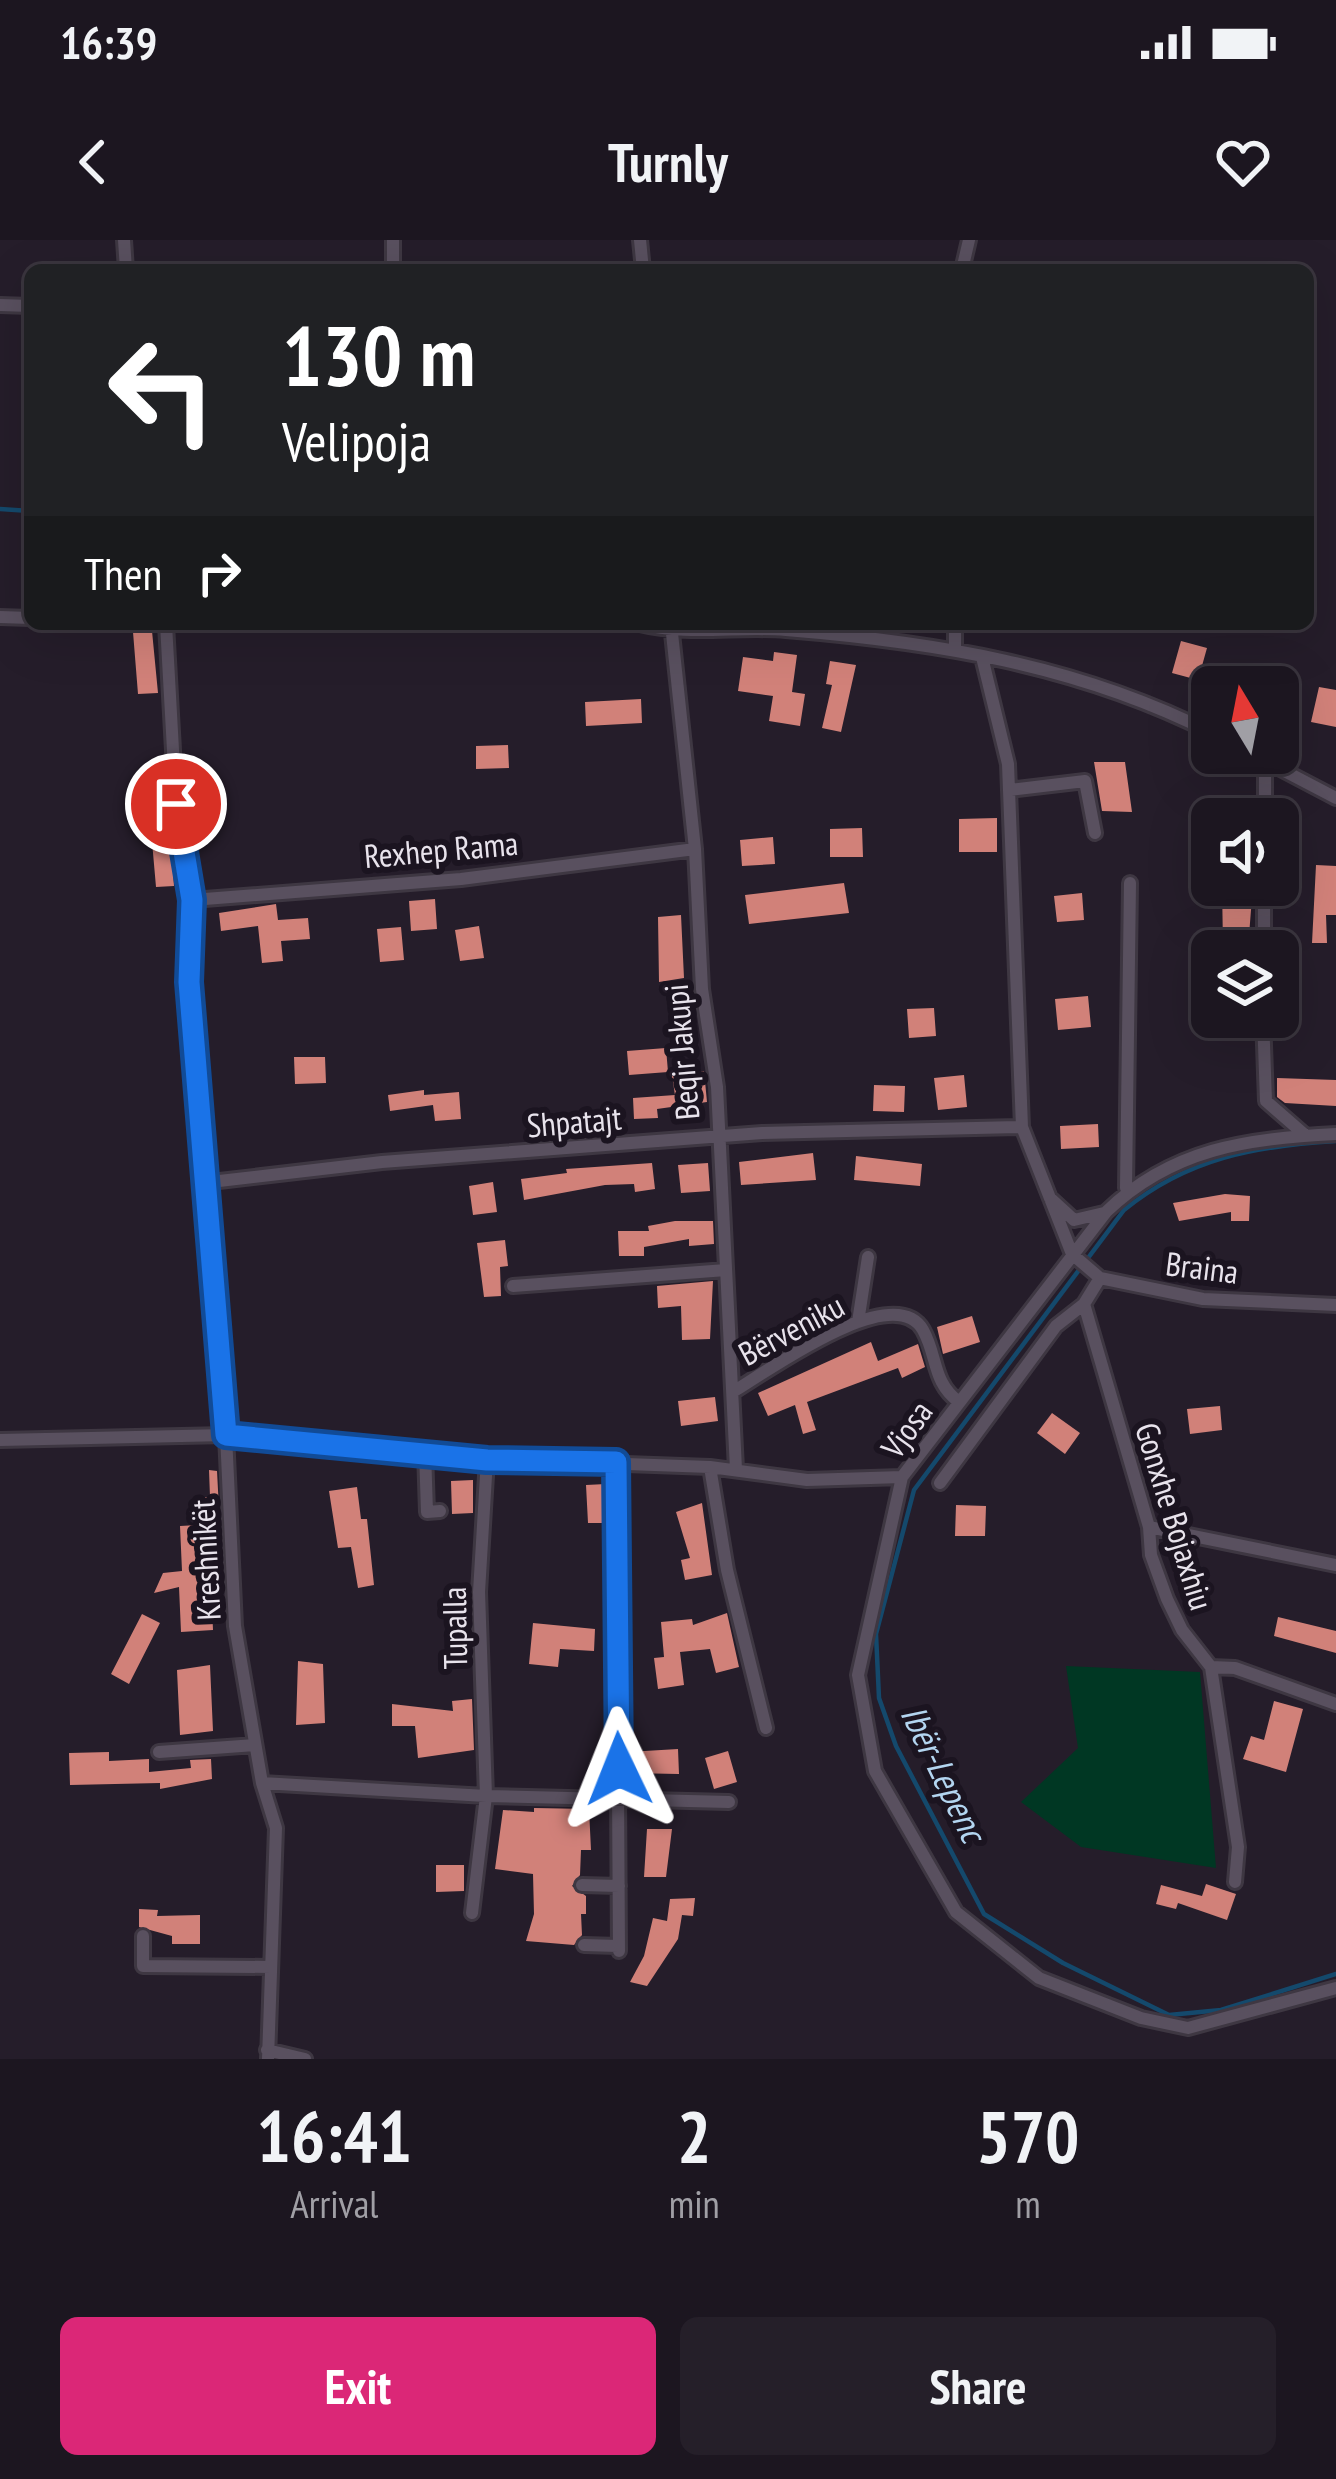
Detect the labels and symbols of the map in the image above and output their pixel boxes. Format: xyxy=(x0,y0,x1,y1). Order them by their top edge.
north arrow xyxy=(1191,666,1299,774)
pin xyxy=(125,753,227,855)
street label: Rexhep Rama xyxy=(362,821,520,877)
street label: Beqir Jakupi xyxy=(654,982,708,1122)
street label: Shpatajt xyxy=(525,1095,623,1147)
street label: Braina xyxy=(1163,1241,1241,1293)
street label: Bërveniku xyxy=(731,1283,851,1375)
street label: Vjosa xyxy=(870,1392,941,1467)
street label: Gonxhe Bojaxhiu xyxy=(1126,1417,1224,1615)
street label: Kreshnikët xyxy=(180,1499,230,1621)
street label: Tupalla xyxy=(432,1586,476,1670)
water label: Ibër-Lepenc xyxy=(891,1697,999,1853)
position arrow xyxy=(556,1706,682,1832)

